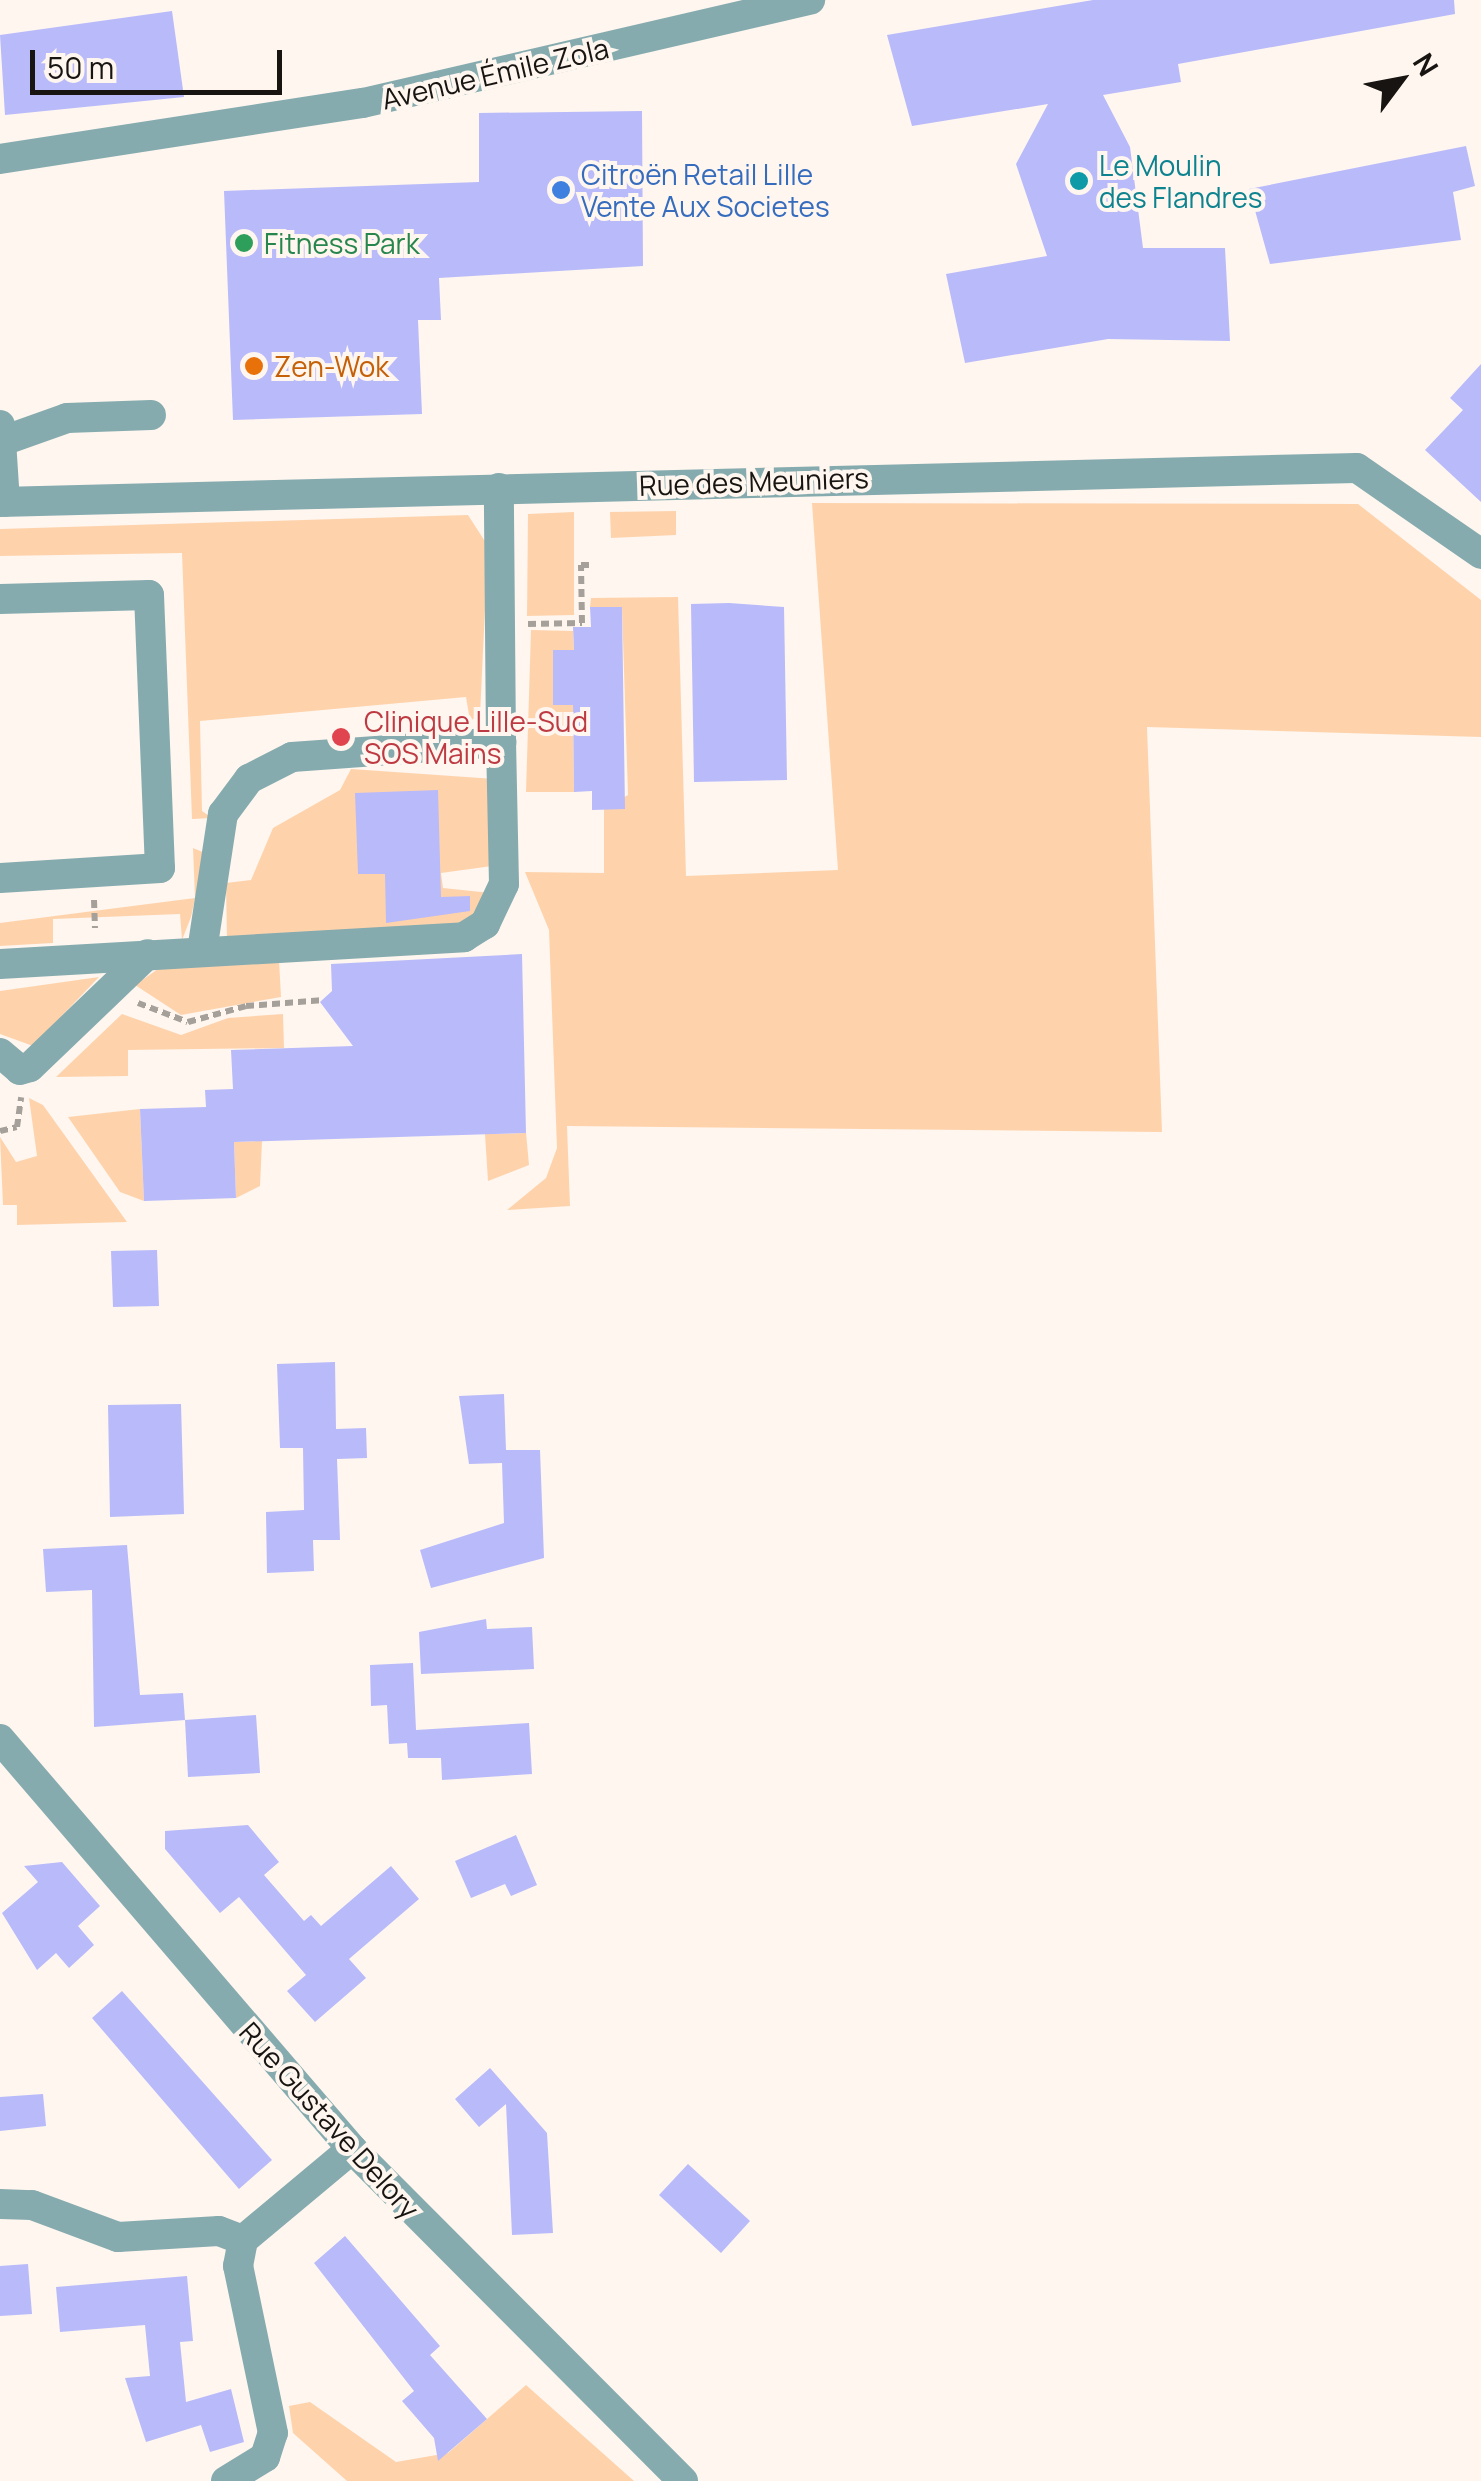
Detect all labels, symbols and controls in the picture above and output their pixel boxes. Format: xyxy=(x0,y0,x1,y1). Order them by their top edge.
scale bar xyxy=(35,30,288,92)
north arrow xyxy=(1351,30,1451,130)
street label: Avenue Émile Zola xyxy=(378,31,612,115)
text: N xyxy=(1405,46,1448,83)
text: 50 m xyxy=(47,47,114,88)
place label: Le Moulin des Flandres xyxy=(1099,148,1262,214)
place label: Citroën Retail Lille Vente Aux Societes xyxy=(581,157,830,223)
marker: Le Moulin des Flandres xyxy=(1068,170,1090,192)
marker: Citroën Retail Lille Vente Aux Societes xyxy=(550,179,572,201)
place label: Fitness Park xyxy=(264,226,420,260)
marker: Fitness Park xyxy=(233,232,255,254)
place label: Zen-Wok xyxy=(274,349,389,383)
marker: Zen-Wok xyxy=(243,355,265,377)
street label: Rue des Meuniers xyxy=(639,460,869,502)
place label: Clinique Lille-Sud SOS Mains xyxy=(364,704,588,770)
marker: Clinique Lille-Sud SOS Mains xyxy=(328,724,354,750)
street label: Rue Gustave Delory xyxy=(233,2015,427,2225)

